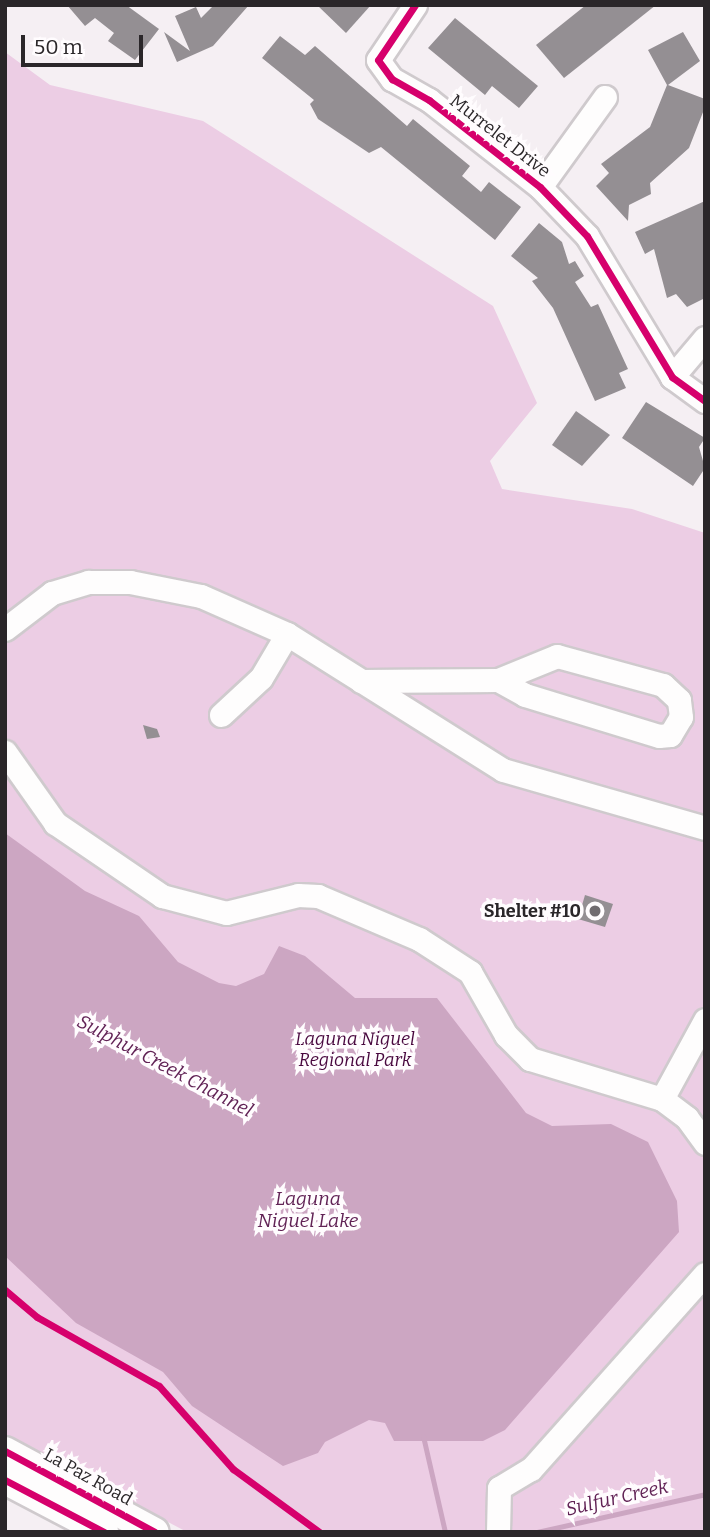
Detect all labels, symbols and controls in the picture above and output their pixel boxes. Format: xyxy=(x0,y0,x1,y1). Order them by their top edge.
scale bar xyxy=(24,21,147,65)
text: 50 m xyxy=(34,34,83,60)
street label: Murrelet Drive xyxy=(445,90,555,182)
place label: Shelter #10 xyxy=(484,900,581,922)
marker: Shelter #10 xyxy=(587,903,603,919)
water label: Sulphur Creek Channel xyxy=(73,1010,257,1122)
park label: Laguna Niguel Regional Park xyxy=(295,1029,415,1072)
water label: Laguna Niguel Lake xyxy=(258,1188,358,1232)
street label: La Paz Road xyxy=(40,1444,136,1510)
water label: Sulfur Creek xyxy=(563,1475,671,1521)

